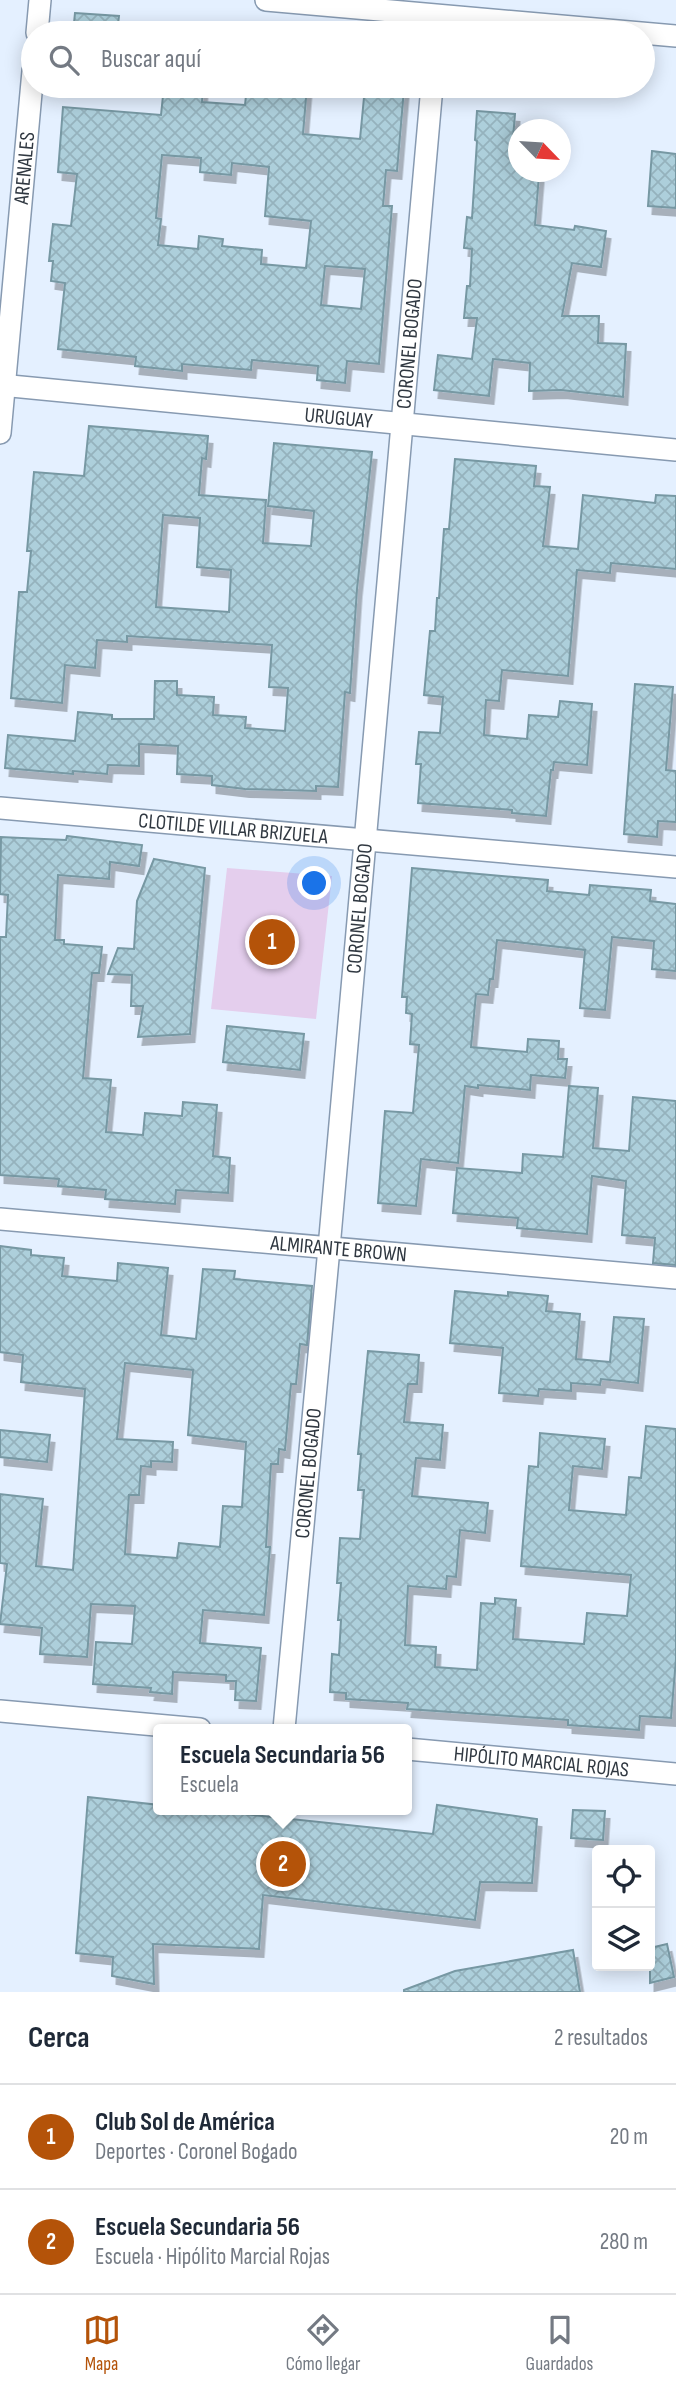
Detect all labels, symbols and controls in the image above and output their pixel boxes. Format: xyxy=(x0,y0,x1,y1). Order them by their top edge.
search box xyxy=(21,21,655,98)
icon: search xyxy=(45,41,83,79)
text: Buscar aquí xyxy=(101,44,201,75)
north arrow xyxy=(508,119,571,182)
street label: ARENALES xyxy=(9,131,40,206)
street label: CORONEL BOGADO xyxy=(391,277,428,410)
street label: URUGUAY xyxy=(303,402,374,434)
street label: CLOTILDE VILLAR BRIZUELA xyxy=(137,808,330,850)
street label: CORONEL BOGADO xyxy=(341,842,378,975)
your location xyxy=(297,866,331,900)
pin: 1 xyxy=(249,916,295,968)
street label: ALMIRANTE BROWN xyxy=(268,1231,408,1267)
street label: CORONEL BOGADO xyxy=(290,1407,327,1539)
popup xyxy=(153,1724,412,1815)
text: Escuela Secundaria 56 xyxy=(180,1740,385,1771)
street label: HIPÓLITO MARCIAL ROJAS xyxy=(453,1741,630,1783)
text: Escuela xyxy=(180,1771,239,1799)
pin: 2 xyxy=(260,1838,306,1890)
map controls xyxy=(592,1845,655,1971)
button: locate xyxy=(592,1845,655,1908)
button: layers xyxy=(592,1908,655,1971)
text: Cerca xyxy=(28,2020,90,2056)
text: 2 resultados xyxy=(554,2024,648,2052)
text: Club Sol de América xyxy=(95,2107,275,2138)
text: 1 xyxy=(46,2123,56,2151)
text: 20 m xyxy=(610,2123,648,2151)
text: Deportes · Coronel Bogado xyxy=(95,2138,298,2166)
text: Escuela Secundaria 56 xyxy=(95,2212,300,2243)
text: 2 xyxy=(46,2228,56,2256)
text: 280 m xyxy=(600,2228,648,2256)
text: Escuela · Hipólito Marcial Rojas xyxy=(95,2243,330,2271)
tab: Mapa xyxy=(83,2311,121,2376)
tab: Cómo llegar xyxy=(286,2311,361,2376)
tab: Guardados xyxy=(526,2311,593,2376)

